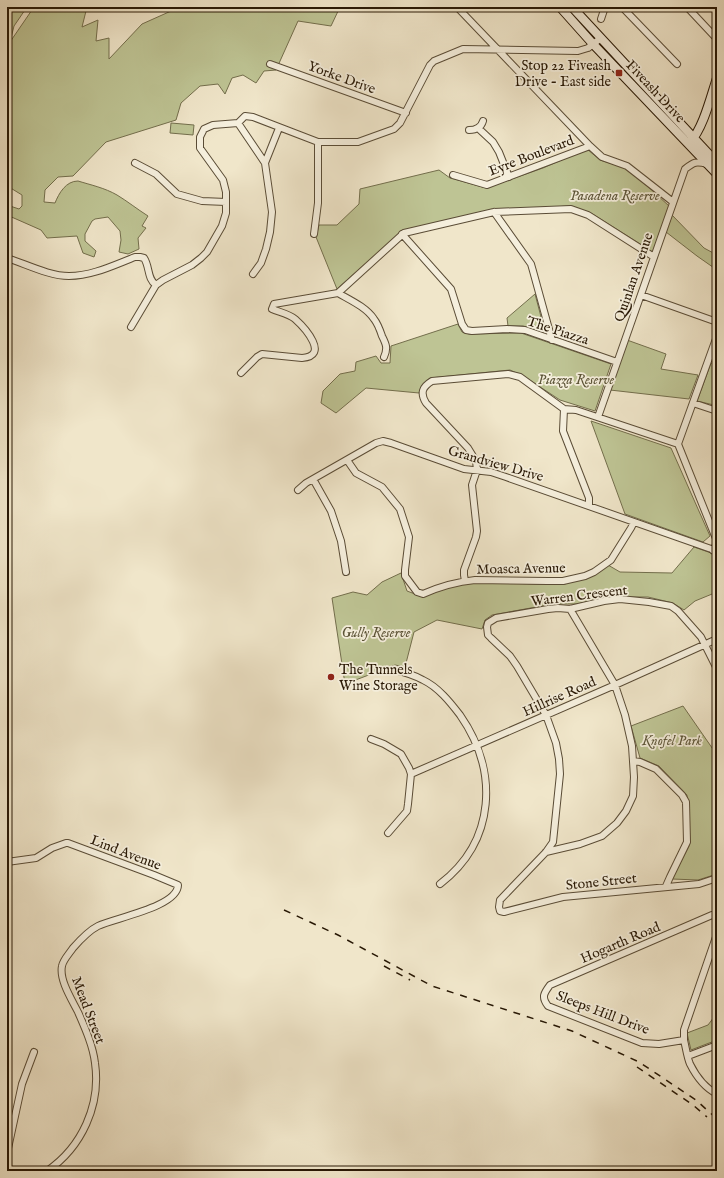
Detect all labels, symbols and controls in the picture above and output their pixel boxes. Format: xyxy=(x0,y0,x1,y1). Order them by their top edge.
street label: Yorke Drive xyxy=(305,57,379,99)
place label: Stop 22 Fiveash Drive - East side xyxy=(515,57,612,91)
street label: Fiveash Drive xyxy=(622,57,689,127)
marker: Stop 22 Fiveash Drive - East side xyxy=(614,68,624,78)
street label: Eyre Boulevard xyxy=(486,131,577,180)
park label: Pasadena Reserve xyxy=(570,187,660,205)
street label: Quinlan Avenue xyxy=(610,230,658,324)
street label: The Piazza xyxy=(524,312,592,350)
park label: Piazza Reserve xyxy=(538,371,615,389)
street label: Grandview Drive xyxy=(446,442,546,486)
street label: Moasca Avenue xyxy=(476,559,566,579)
street label: Warren Crescent xyxy=(530,581,628,611)
park label: Gully Reserve xyxy=(341,624,411,642)
place label: The Tunnels Wine Storage xyxy=(339,661,418,695)
marker: The Tunnels Wine Storage xyxy=(326,672,336,682)
street label: Hillrise Road xyxy=(520,673,599,721)
park label: Knofel Park xyxy=(641,732,702,750)
street label: Lind Avenue xyxy=(88,831,164,875)
street label: Stone Street xyxy=(565,869,638,895)
street label: Hogarth Road xyxy=(578,918,664,968)
street label: Mead Street xyxy=(67,974,109,1047)
street label: Sleeps Hill Drive xyxy=(553,987,652,1039)

